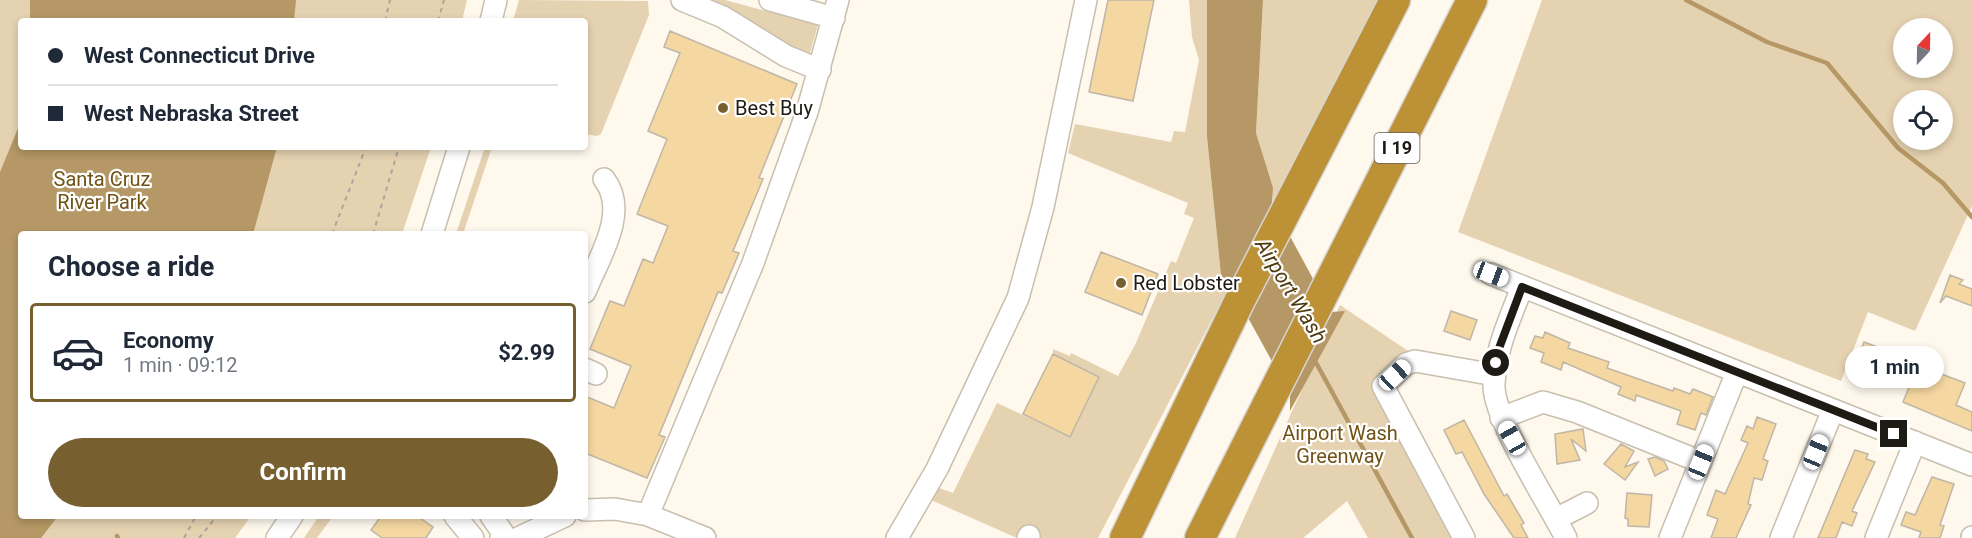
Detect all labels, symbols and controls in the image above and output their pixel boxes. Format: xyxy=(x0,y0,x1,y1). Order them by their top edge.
north arrow xyxy=(1893,18,1953,78)
map controls xyxy=(1893,18,1953,150)
text: West Connecticut Drive xyxy=(84,43,315,68)
button: locate xyxy=(1893,90,1953,150)
place label: Best Buy xyxy=(735,96,813,120)
text: West Nebraska Street xyxy=(84,101,299,126)
marker: Best Buy xyxy=(716,101,730,115)
road number: I 19 xyxy=(1374,133,1420,163)
park label: Santa Cruz River Park xyxy=(54,167,151,214)
water label: Airport Wash xyxy=(1250,233,1332,348)
text: Choose a ride xyxy=(48,251,214,283)
car xyxy=(1471,259,1511,289)
place label: Red Lobster xyxy=(1133,271,1240,295)
marker: Red Lobster xyxy=(1114,276,1128,290)
icon: car xyxy=(51,326,105,380)
text: Economy xyxy=(123,328,214,353)
text: $2.99 xyxy=(498,340,555,365)
callout: 1 min xyxy=(1844,347,1944,389)
route start xyxy=(1482,349,1509,376)
text: 1 min · 09:12 xyxy=(123,353,238,377)
text: 1 min xyxy=(1869,355,1920,379)
car xyxy=(1376,356,1414,394)
car xyxy=(1495,418,1529,458)
route end xyxy=(1880,420,1907,447)
park label: Airport Wash Greenway xyxy=(1282,421,1398,468)
car xyxy=(1801,432,1831,472)
button: Confirm xyxy=(48,438,558,507)
car xyxy=(1686,442,1716,482)

